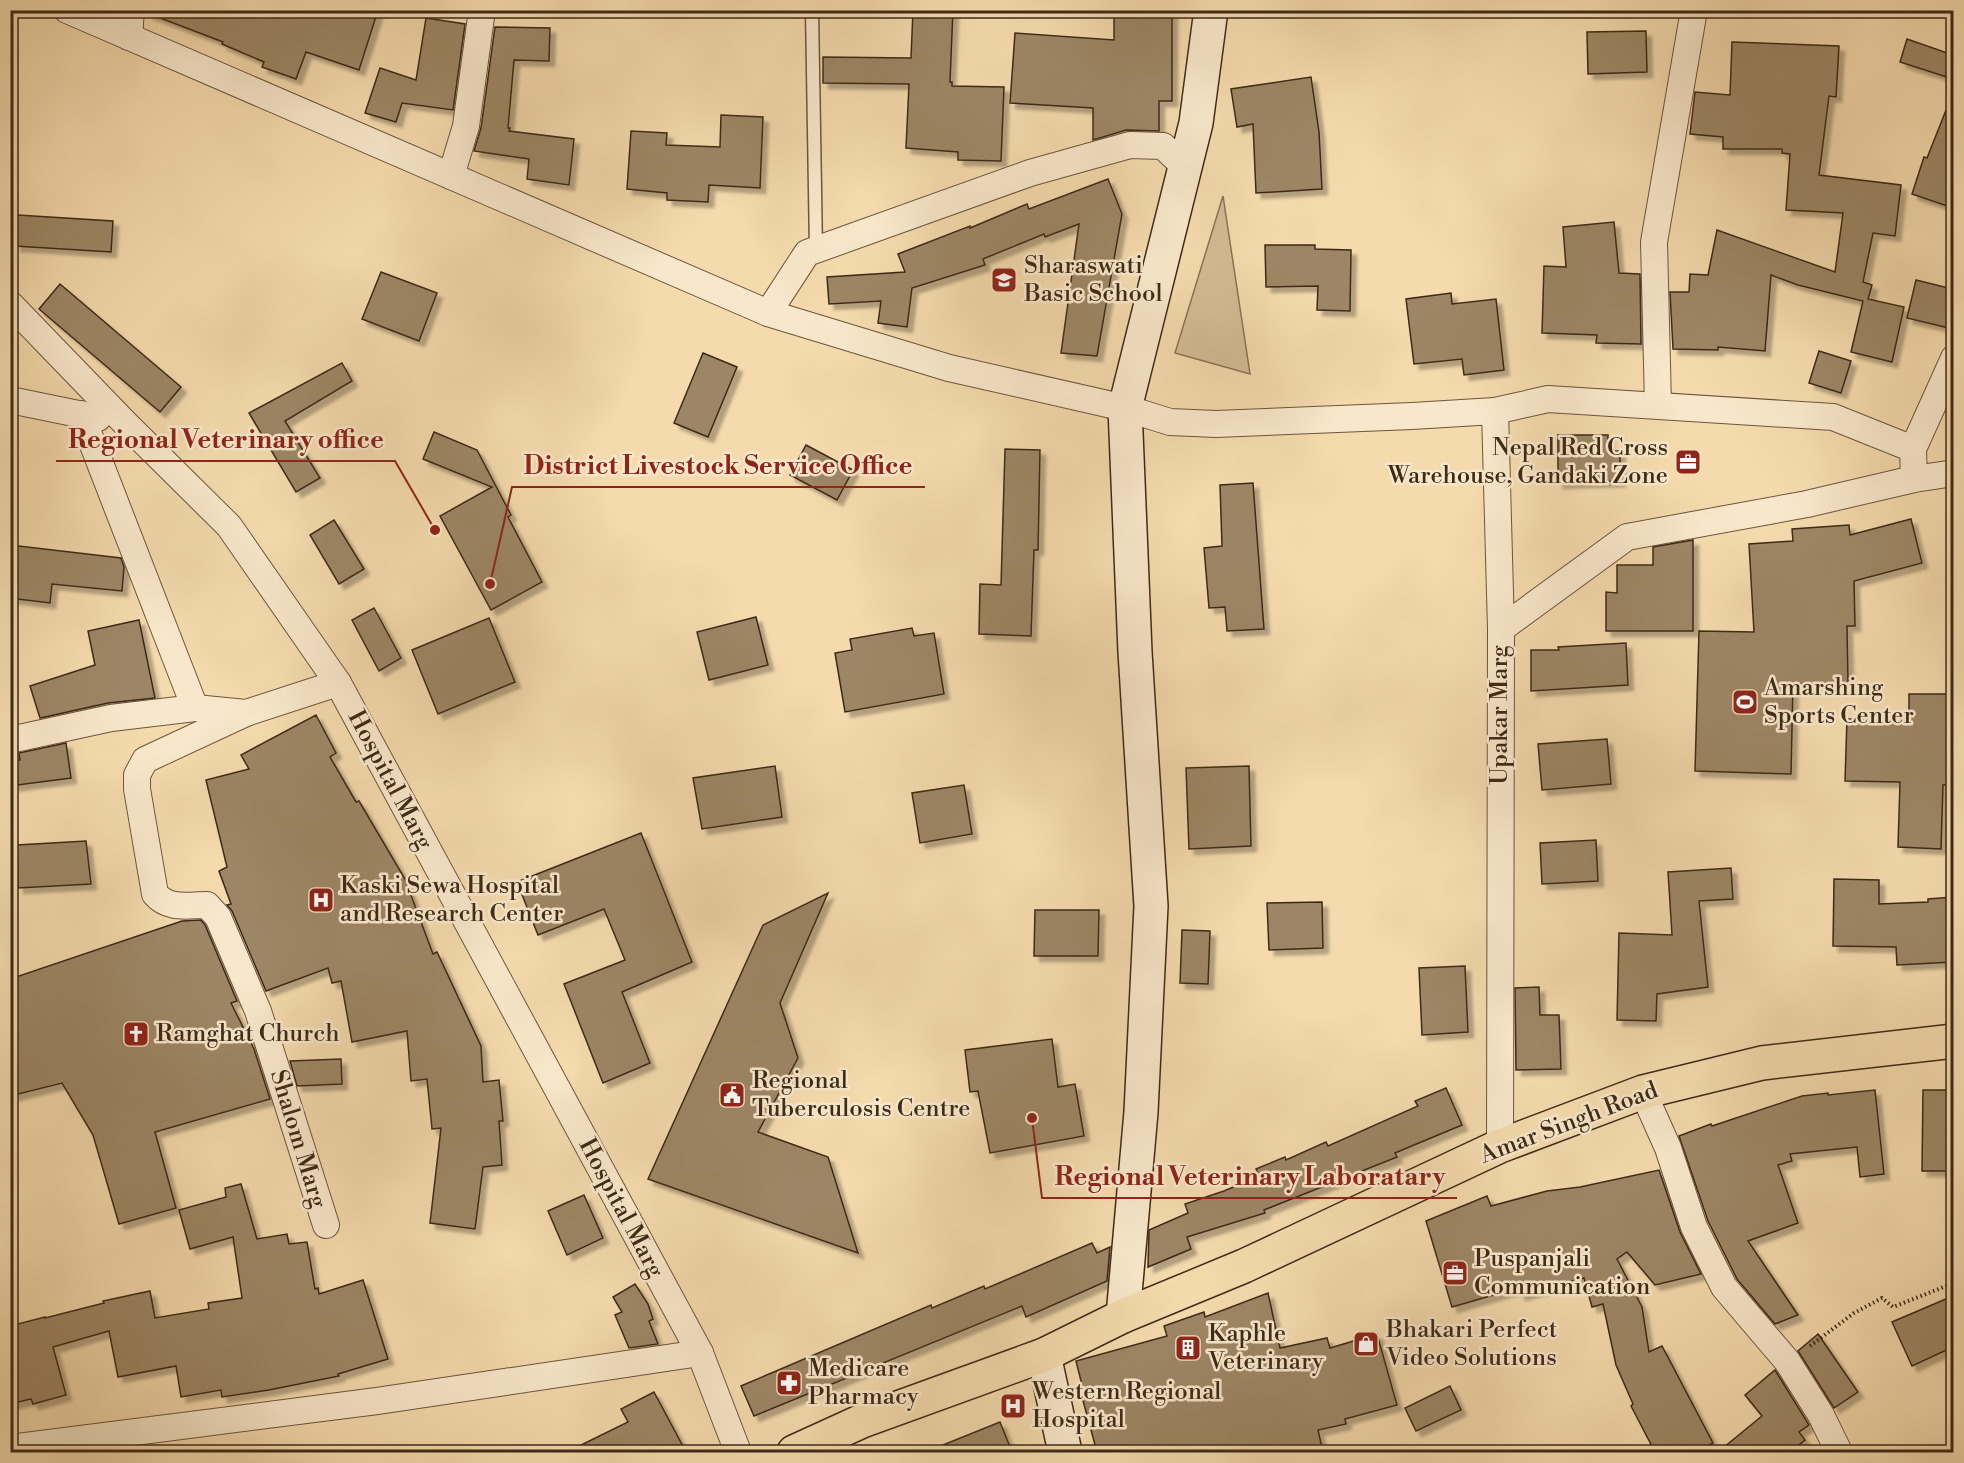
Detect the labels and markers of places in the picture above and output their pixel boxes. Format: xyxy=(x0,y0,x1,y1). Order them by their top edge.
place label: Sharaswati Basic School xyxy=(1023,251,1163,309)
school or university icon: Sharaswati Basic School xyxy=(989,265,1019,295)
callout: Regional Veterinary office xyxy=(56,417,395,461)
place label: Nepal Red Cross Warehouse, Gandaki Zone xyxy=(1387,433,1668,491)
callout: District Livestock Service Office xyxy=(512,443,925,487)
office icon: Nepal Red Cross Warehouse, Gandaki Zone xyxy=(1673,447,1703,477)
place label: Amarshing Sports Center xyxy=(1763,673,1914,731)
sports icon: Amarshing Sports Center xyxy=(1730,687,1760,717)
place label: Kaski Sewa Hospital and Research Center xyxy=(340,871,563,929)
hospital icon: Kaski Sewa Hospital and Research Center xyxy=(306,885,336,915)
church icon: Ramghat Church xyxy=(121,1019,151,1049)
place label: Ramghat Church xyxy=(156,1019,339,1049)
place label: Regional Tuberculosis Centre xyxy=(752,1066,970,1124)
public building icon: Regional Tuberculosis Centre xyxy=(717,1080,747,1110)
callout: Regional Veterinary Laboratary xyxy=(1042,1154,1457,1198)
place label: Puspanjali Communication xyxy=(1474,1244,1650,1302)
office icon: Puspanjali Communication xyxy=(1440,1258,1470,1288)
place label: Bhakari Perfect Video Solutions xyxy=(1385,1315,1558,1373)
place label: Kaphle Veterinary xyxy=(1207,1319,1324,1377)
shop icon: Bhakari Perfect Video Solutions xyxy=(1351,1329,1381,1359)
building icon: Kaphle Veterinary xyxy=(1173,1333,1203,1363)
place label: Medicare Pharmacy xyxy=(808,1354,919,1412)
pharmacy icon: Medicare Pharmacy xyxy=(774,1368,804,1398)
place label: Western Regional Hospital xyxy=(1031,1377,1221,1435)
hospital icon: Western Regional Hospital xyxy=(998,1391,1028,1421)

